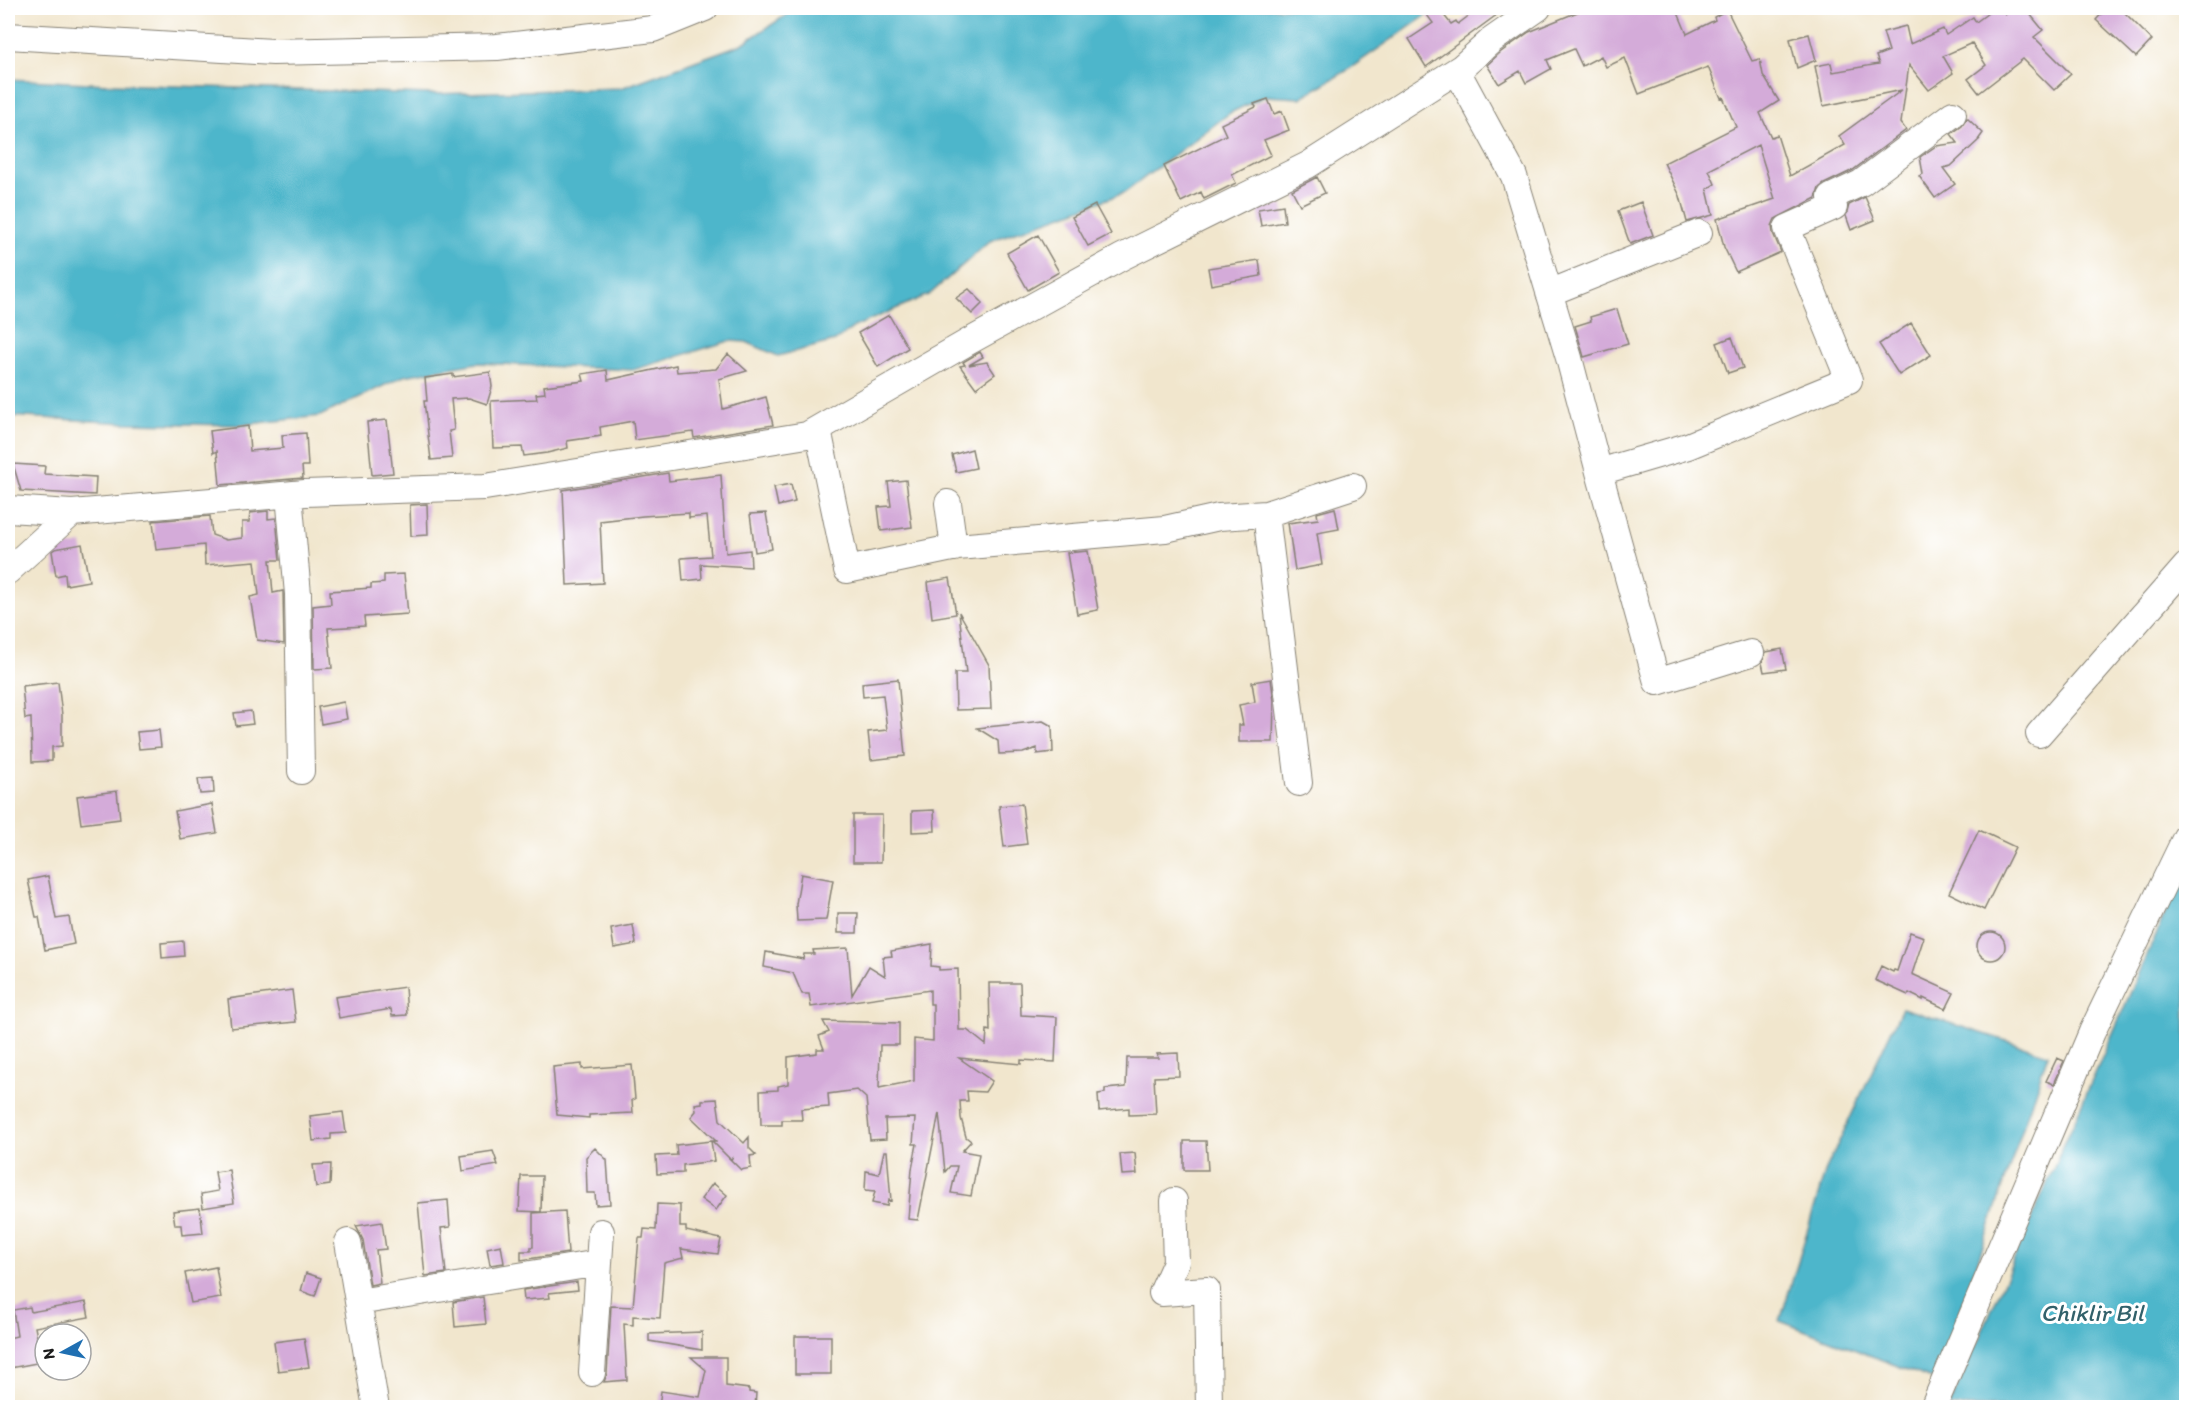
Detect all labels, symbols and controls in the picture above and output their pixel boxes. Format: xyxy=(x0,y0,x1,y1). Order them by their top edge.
water label: Chiklir Bil xyxy=(2041,1298,2146,1327)
north arrow xyxy=(33,1322,93,1382)
text: N xyxy=(38,1347,59,1361)

